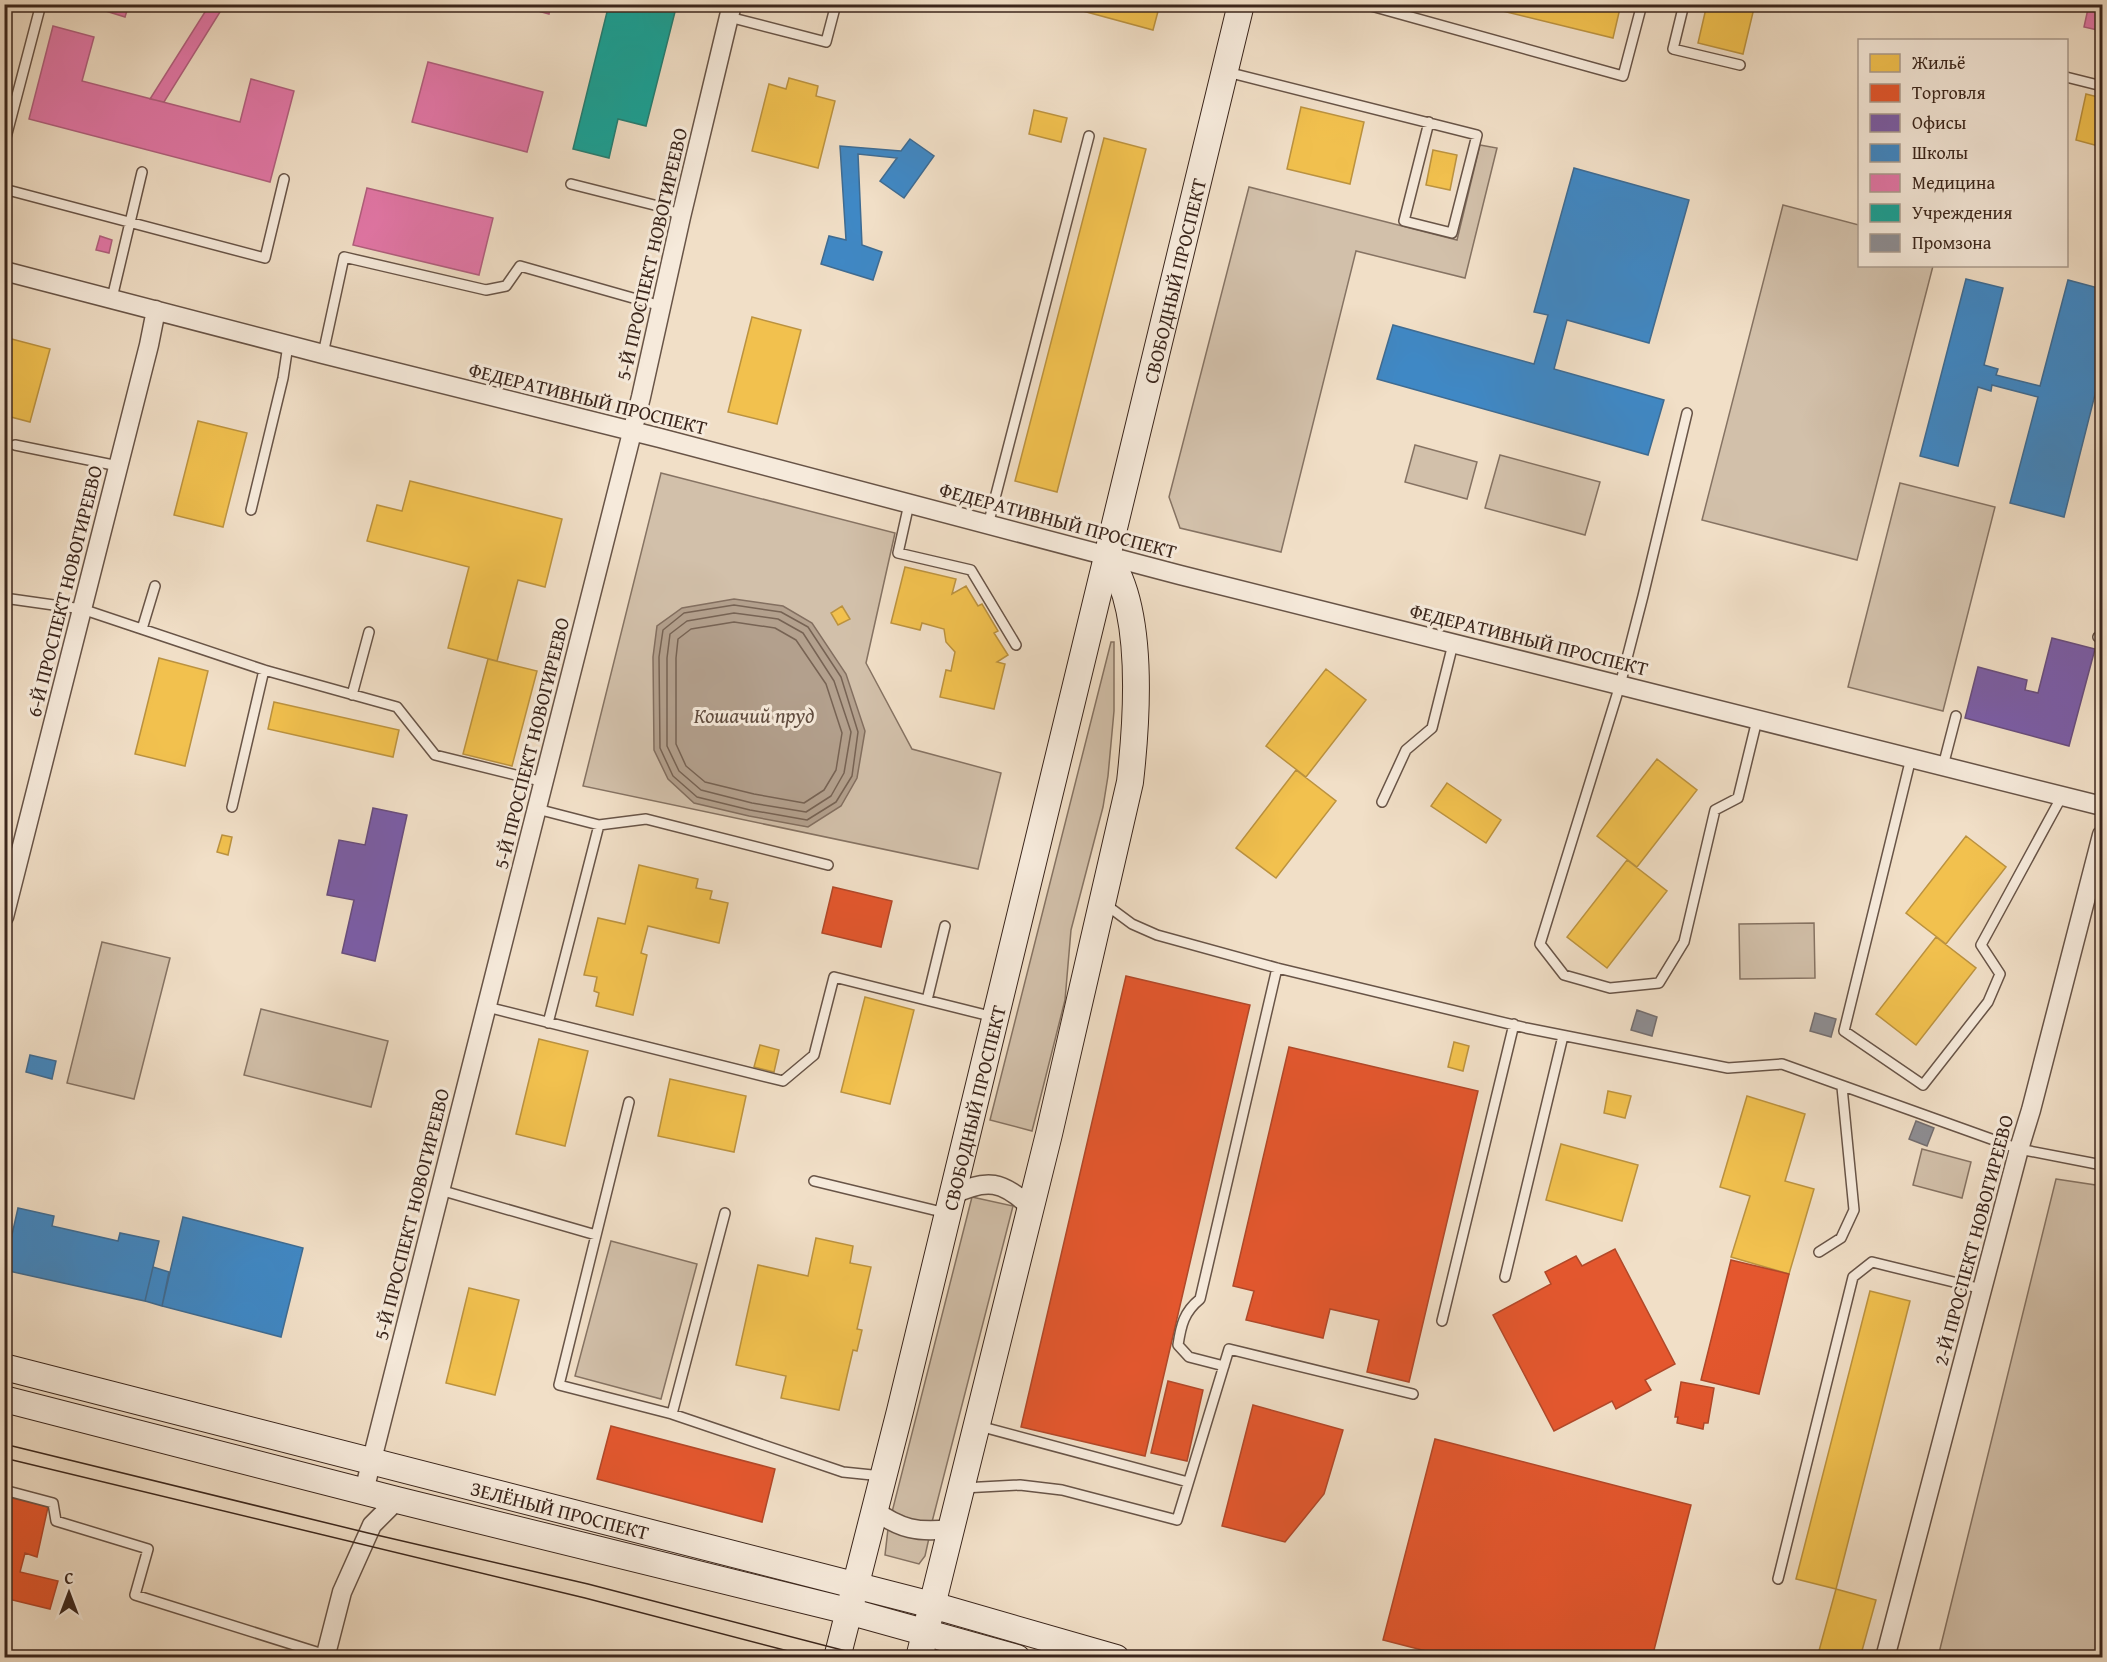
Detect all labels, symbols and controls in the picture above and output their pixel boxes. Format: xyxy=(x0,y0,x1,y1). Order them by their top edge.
legend xyxy=(1858,39,2068,267)
text: Жильё xyxy=(1911,49,1966,76)
text: Торговля xyxy=(1912,79,1986,106)
text: Офисы xyxy=(1912,109,1967,136)
street label: 5-Й ПРОСПЕКТ НОВОГИРЕЕВО xyxy=(608,125,694,383)
text: Школы xyxy=(1912,139,1969,166)
text: Медицина xyxy=(1912,169,1995,196)
street label: СВОБОДНЫЙ ПРОСПЕКТ xyxy=(1135,175,1213,386)
text: Учреждения xyxy=(1912,199,2012,226)
text: Промзона xyxy=(1912,229,1992,256)
street label: ФЕДЕРАТИВНЫЙ ПРОСПЕКТ xyxy=(466,354,710,442)
street label: 6-Й ПРОСПЕКТ НОВОГИРЕЕВО xyxy=(19,462,109,720)
street label: ФЕДЕРАТИВНЫЙ ПРОСПЕКТ xyxy=(936,474,1180,566)
street label: ФЕДЕРАТИВНЫЙ ПРОСПЕКТ xyxy=(1407,595,1651,683)
street label: 5-Й ПРОСПЕКТ НОВОГИРЕЕВО xyxy=(486,614,576,872)
water label: Кошачий пруд xyxy=(694,700,814,731)
street label: СВОБОДНЫЙ ПРОСПЕКТ xyxy=(935,1002,1012,1213)
street label: 5-Й ПРОСПЕКТ НОВОГИРЕЕВО xyxy=(366,1085,456,1343)
street label: 2-Й ПРОСПЕКТ НОВОГИРЕЕВО xyxy=(1926,1111,2020,1369)
street label: ЗЕЛЁНЫЙ ПРОСПЕКТ xyxy=(468,1473,652,1546)
north arrow xyxy=(39,1563,99,1623)
text: С xyxy=(64,1566,74,1590)

